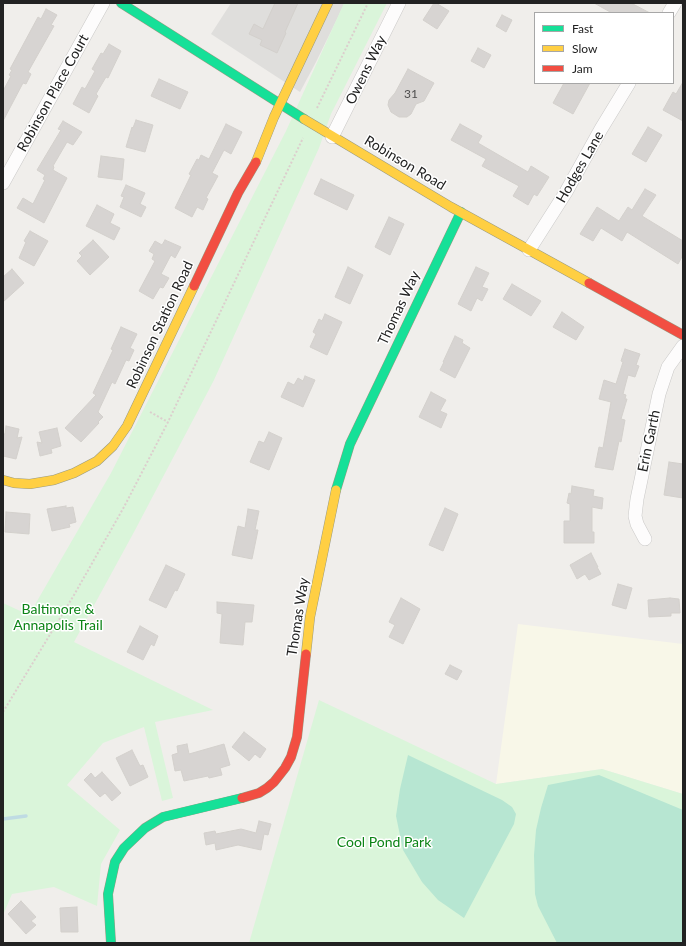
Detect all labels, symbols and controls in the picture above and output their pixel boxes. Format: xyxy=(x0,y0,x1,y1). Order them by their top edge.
legend xyxy=(534,12,674,84)
text: Fast xyxy=(572,21,593,36)
street label: Robinson Place Court xyxy=(14,31,92,155)
street label: Owens Way xyxy=(342,33,390,107)
text: Slow xyxy=(572,41,597,56)
text: Jam xyxy=(572,61,593,76)
house number: 31 xyxy=(404,87,418,101)
street label: Hodges Lane xyxy=(553,128,607,206)
street label: Robinson Road xyxy=(361,132,449,194)
street label: Robinson Station Road xyxy=(123,259,197,391)
street label: Thomas Way xyxy=(375,268,423,348)
street label: Erin Garth xyxy=(634,409,664,473)
street label: Thomas Way xyxy=(283,576,313,658)
park label: Baltimore & Annapolis Trail xyxy=(13,601,103,634)
park label: Cool Pond Park xyxy=(337,834,431,850)

